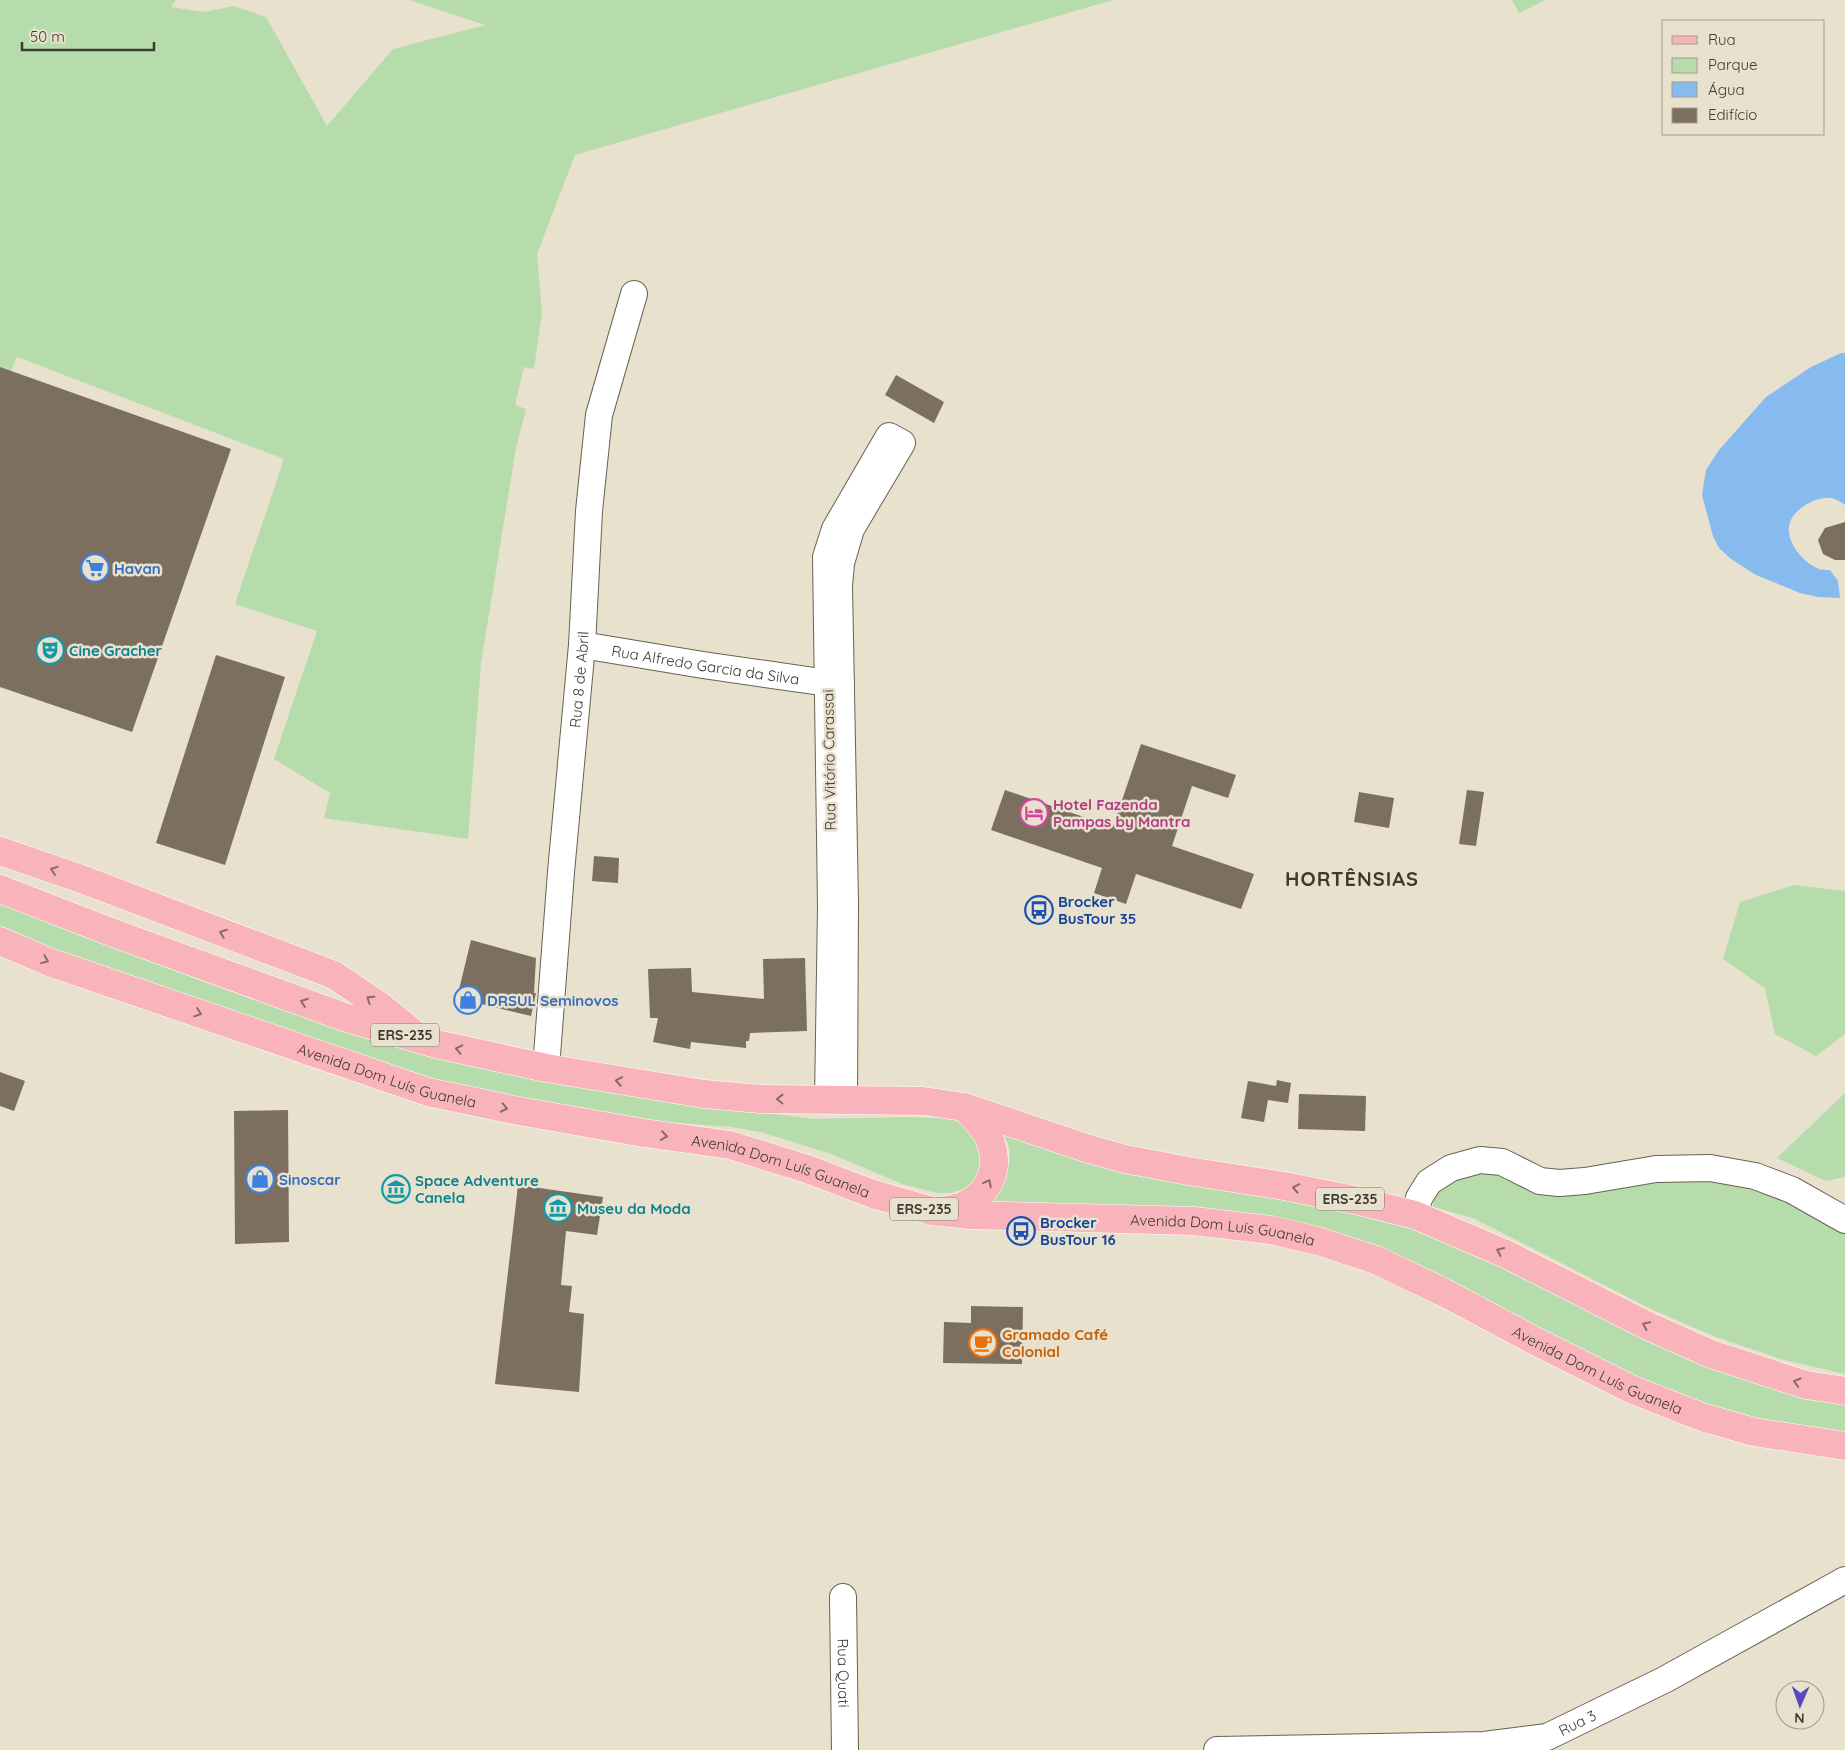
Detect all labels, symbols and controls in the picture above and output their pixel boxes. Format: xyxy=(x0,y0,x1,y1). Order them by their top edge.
scale bar xyxy=(22,20,155,52)
legend xyxy=(1662,20,1825,135)
text: 50 m xyxy=(30,27,65,46)
text: Rua xyxy=(1708,30,1736,49)
text: Parque xyxy=(1708,55,1758,74)
text: Água xyxy=(1708,80,1745,99)
text: Edifício xyxy=(1708,105,1757,124)
supermarket icon: Havan xyxy=(80,553,110,583)
place label: Havan xyxy=(114,559,161,578)
street label: Rua 8 de Abril xyxy=(565,631,592,728)
theatre icon: Cine Gracher xyxy=(35,635,65,665)
place label: Cine Gracher xyxy=(69,641,163,660)
street label: Rua Alfredo Garcia da Silva xyxy=(610,641,801,688)
street label: Rua Vitório Carassai xyxy=(818,689,840,831)
place label: Hotel Fazenda Pampas by Mantra xyxy=(1053,795,1190,831)
hotel icon: Hotel Fazenda Pampas by Mantra xyxy=(1019,798,1049,828)
one-way arrow xyxy=(50,866,59,876)
district label: HORTÊNSIAS xyxy=(1285,866,1419,891)
place label: Brocker BusTour 35 xyxy=(1058,892,1136,928)
bus stop icon: Brocker BusTour 35 xyxy=(1024,895,1054,925)
one-way arrow xyxy=(219,929,227,939)
one-way arrow xyxy=(40,954,49,965)
shop icon: DRSUL Seminovos xyxy=(453,985,483,1015)
place label: DRSUL Seminovos xyxy=(487,991,619,1010)
one-way arrow xyxy=(367,996,376,1005)
one-way arrow xyxy=(300,998,308,1008)
one-way arrow xyxy=(194,1008,202,1018)
road number: ERS-235 xyxy=(371,1024,439,1046)
street label: Avenida Dom Luís Guanela xyxy=(295,1039,478,1111)
one-way arrow xyxy=(455,1044,464,1055)
one-way arrow xyxy=(614,1076,623,1086)
one-way arrow xyxy=(775,1094,783,1105)
one-way arrow xyxy=(499,1102,508,1113)
one-way arrow xyxy=(659,1130,668,1140)
street label: Avenida Dom Luís Guanela xyxy=(690,1130,873,1202)
shop icon: Sinoscar xyxy=(245,1164,275,1194)
place label: Sinoscar xyxy=(279,1170,341,1189)
place label: Space Adventure Canela xyxy=(415,1171,539,1207)
museum icon: Space Adventure Canela xyxy=(381,1174,411,1204)
one-way arrow xyxy=(982,1180,992,1189)
one-way arrow xyxy=(1291,1184,1300,1194)
road number: ERS-235 xyxy=(1316,1188,1384,1210)
museum icon: Museu da Moda xyxy=(543,1193,573,1223)
road number: ERS-235 xyxy=(890,1198,958,1220)
place label: Museu da Moda xyxy=(577,1199,691,1218)
street label: Avenida Dom Luís Guanela xyxy=(1130,1210,1317,1250)
place label: Brocker BusTour 16 xyxy=(1040,1213,1116,1249)
bus stop icon: Brocker BusTour 16 xyxy=(1006,1216,1036,1246)
one-way arrow xyxy=(1496,1247,1505,1258)
street label: Avenida Dom Luís Guanela xyxy=(1509,1321,1685,1418)
one-way arrow xyxy=(1642,1321,1651,1331)
place label: Gramado Café Colonial xyxy=(1002,1325,1108,1361)
cafe icon: Gramado Café Colonial xyxy=(968,1328,998,1358)
one-way arrow xyxy=(1793,1377,1802,1388)
street label: Rua Quati xyxy=(834,1638,854,1708)
north arrow xyxy=(1775,1680,1825,1730)
street label: Rua 3 xyxy=(1555,1705,1599,1740)
text: N xyxy=(1794,1709,1805,1727)

